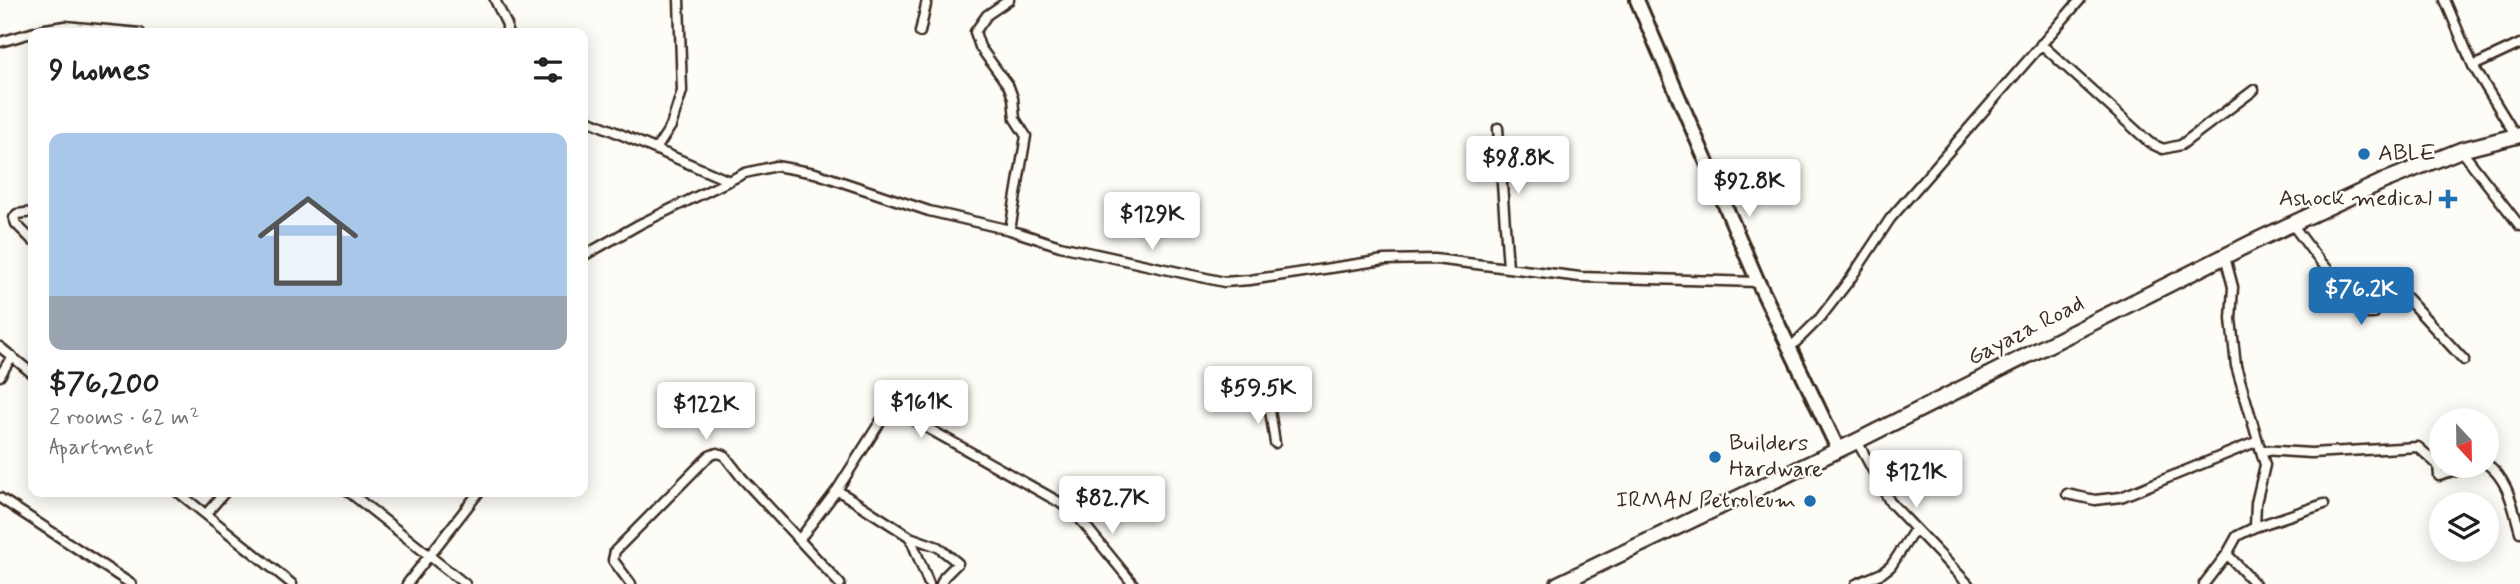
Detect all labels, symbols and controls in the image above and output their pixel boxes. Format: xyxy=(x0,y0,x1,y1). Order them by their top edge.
text: 9 homes xyxy=(49,51,150,90)
icon: filters xyxy=(529,51,567,89)
pin: $98.8K xyxy=(1461,136,1575,196)
place label: ABLE xyxy=(2378,139,2436,169)
text: $98.8K xyxy=(1482,144,1554,174)
marker: ABLE xyxy=(2356,146,2372,162)
pin: $92.8K xyxy=(1692,160,1806,219)
text: $92.8K xyxy=(1714,167,1784,197)
icon: home xyxy=(245,178,371,304)
place label: Ashock medical xyxy=(2279,184,2432,214)
marker: Ashock medical xyxy=(2438,189,2458,209)
pin: $129K xyxy=(1103,192,1201,252)
text: $129K xyxy=(1120,200,1184,230)
pin: $76.2K xyxy=(2304,268,2418,327)
text: $76.2K xyxy=(2325,275,2397,305)
street label: Gayaza Road xyxy=(1963,289,2089,373)
text: $76,200 xyxy=(49,364,160,403)
pin: $59.5K xyxy=(1201,366,1315,426)
text: $59.5K xyxy=(1220,374,1296,404)
pin: $161K xyxy=(872,380,970,440)
pin: $122K xyxy=(657,382,755,442)
text: $161K xyxy=(890,388,952,418)
text: $122K xyxy=(673,390,739,420)
text: 2 rooms · 62 m² xyxy=(49,403,200,433)
north arrow xyxy=(2429,408,2499,478)
map controls xyxy=(2429,408,2499,562)
place label: Builders Hardware xyxy=(1729,429,1823,485)
text: Apartment xyxy=(49,433,154,463)
marker: Builders Hardware xyxy=(1707,449,1723,465)
pin: $121K xyxy=(1867,450,1965,510)
text: $121K xyxy=(1885,458,1947,488)
pin: $82.7K xyxy=(1055,476,1169,536)
text: $82.7K xyxy=(1075,484,1149,514)
place label: IRMAN Petroleum xyxy=(1616,486,1796,516)
button: layers xyxy=(2429,492,2499,562)
marker: IRMAN Petroleum xyxy=(1802,493,1818,509)

